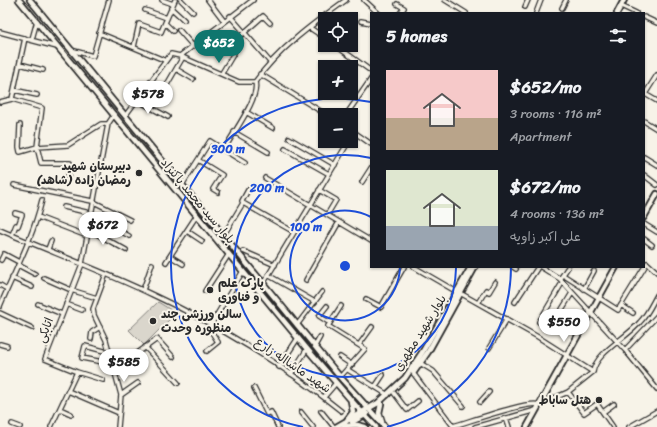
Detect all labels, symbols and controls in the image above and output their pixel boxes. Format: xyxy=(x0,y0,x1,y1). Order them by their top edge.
map controls xyxy=(318,12,358,148)
button: locate xyxy=(318,12,358,52)
text: 5 homes xyxy=(386,21,447,51)
icon: filters xyxy=(607,25,629,47)
pin: $652 xyxy=(195,30,243,64)
text: $652 xyxy=(203,31,235,54)
button: + xyxy=(318,60,358,100)
text: $652/mo xyxy=(510,72,581,102)
pin: $578 xyxy=(124,81,172,115)
text: $578 xyxy=(132,82,164,105)
icon: home xyxy=(418,86,466,134)
text: 3 rooms · 116 m² xyxy=(510,102,602,125)
button: − xyxy=(318,108,358,148)
text: Apartment xyxy=(510,125,571,148)
text: 300 m xyxy=(210,138,246,160)
street label: بلوار سید محمد پاکنژاد xyxy=(155,153,241,249)
place label: دبیرستان شهید رمضان زاده (شاهد) xyxy=(37,155,131,191)
marker: دبیرستان شهید رمضان زاده (شاهد) xyxy=(134,168,144,178)
text: $672/mo xyxy=(510,172,581,202)
text: 200 m xyxy=(249,177,285,199)
icon: home xyxy=(418,186,466,234)
text: 4 rooms · 136 m² xyxy=(510,202,604,225)
pin: $672 xyxy=(79,212,127,246)
text: $672 xyxy=(87,213,119,236)
text: 100 m xyxy=(290,216,323,238)
text: علی اکبر زاویه xyxy=(510,225,581,248)
centre of rings xyxy=(338,259,352,273)
place label: پارک علم و فناوری xyxy=(218,272,264,308)
marker: پارک علم و فناوری xyxy=(205,285,215,295)
street label: بلوار شهید مطهری xyxy=(387,290,453,376)
place label: سالن ورزشی چند منظوره وحدت xyxy=(161,303,242,339)
pin: $550 xyxy=(540,309,588,343)
text: $550 xyxy=(548,310,580,333)
street label: اتابکی xyxy=(30,314,60,346)
marker: سالن ورزشی چند منظوره وحدت xyxy=(148,316,158,326)
street label: شهید ماشااله زارع xyxy=(250,331,336,399)
pin: $585 xyxy=(100,349,148,383)
text: $585 xyxy=(108,350,140,373)
place label: هتل ساباط xyxy=(539,389,591,411)
marker: هتل ساباط xyxy=(594,395,604,405)

